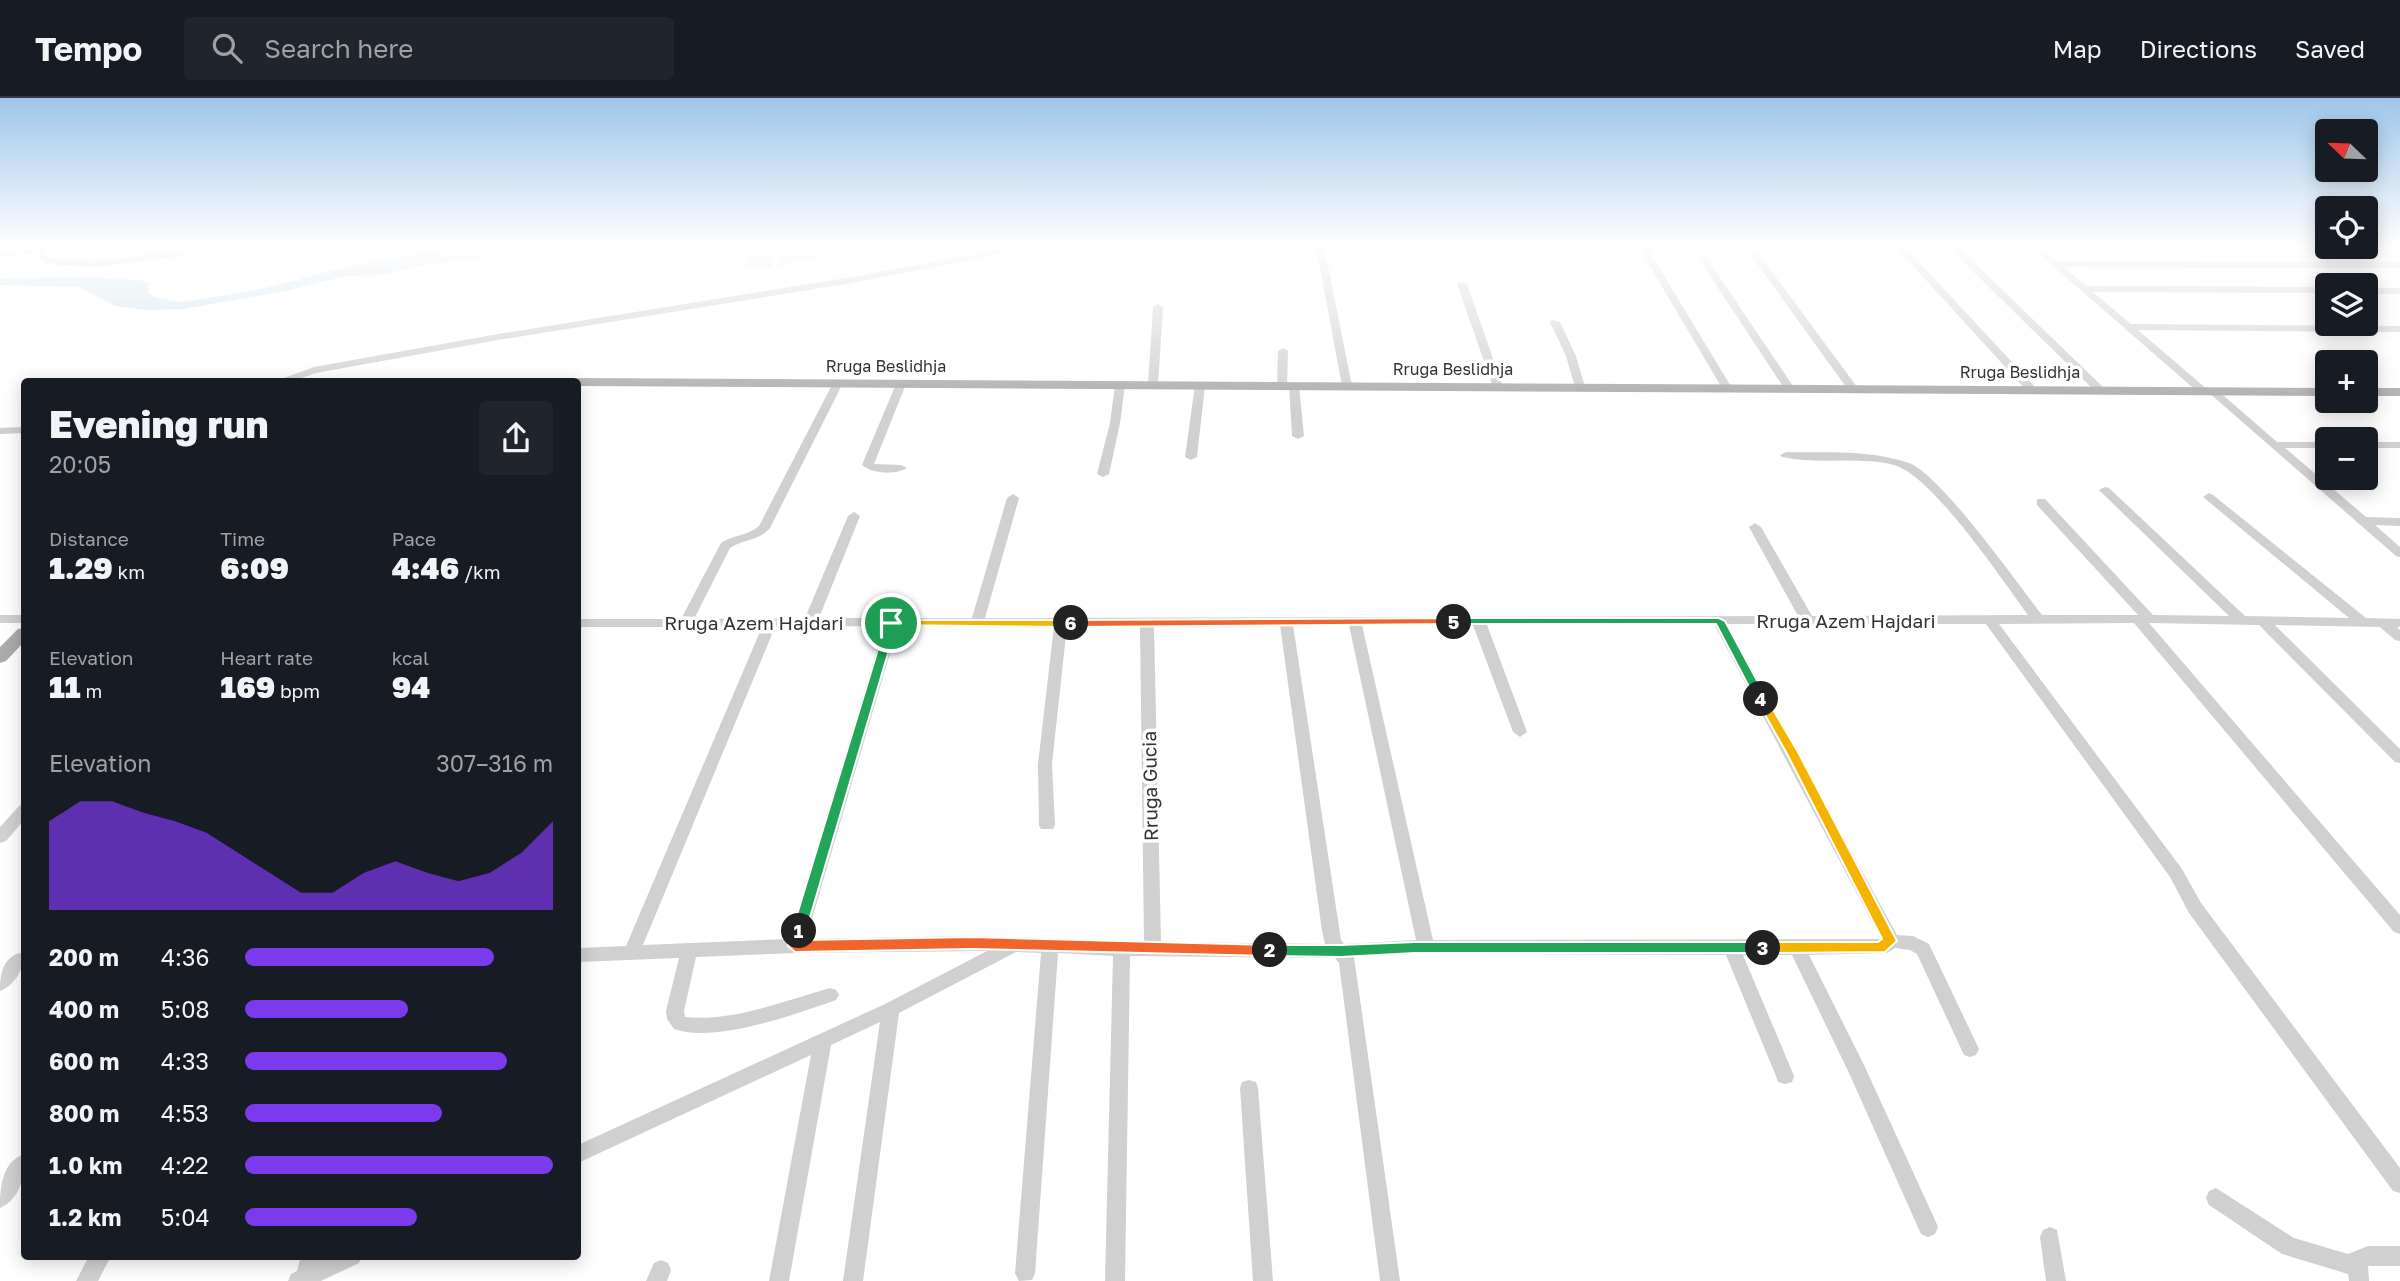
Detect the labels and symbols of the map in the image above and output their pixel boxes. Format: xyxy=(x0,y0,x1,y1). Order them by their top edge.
north arrow xyxy=(2315,119,2378,182)
street label: Rruga Beslidhja xyxy=(826,356,946,376)
street label: Rruga Beslidhja xyxy=(1393,359,1513,379)
street label: Rruga Beslidhja xyxy=(1960,362,2080,382)
pin xyxy=(861,593,921,653)
pin: 5 xyxy=(1436,604,1472,640)
pin: 6 xyxy=(1054,606,1088,640)
street label: Rruga Azem Hajdari xyxy=(1756,609,1936,632)
street label: Rruga Azem Hajdari xyxy=(664,611,844,634)
pin: 4 xyxy=(1744,682,1778,716)
street label: Rruga Gucia xyxy=(1137,731,1162,841)
pin: 1 xyxy=(782,914,816,948)
pin: 3 xyxy=(1746,930,1780,966)
pin: 2 xyxy=(1252,932,1288,968)

